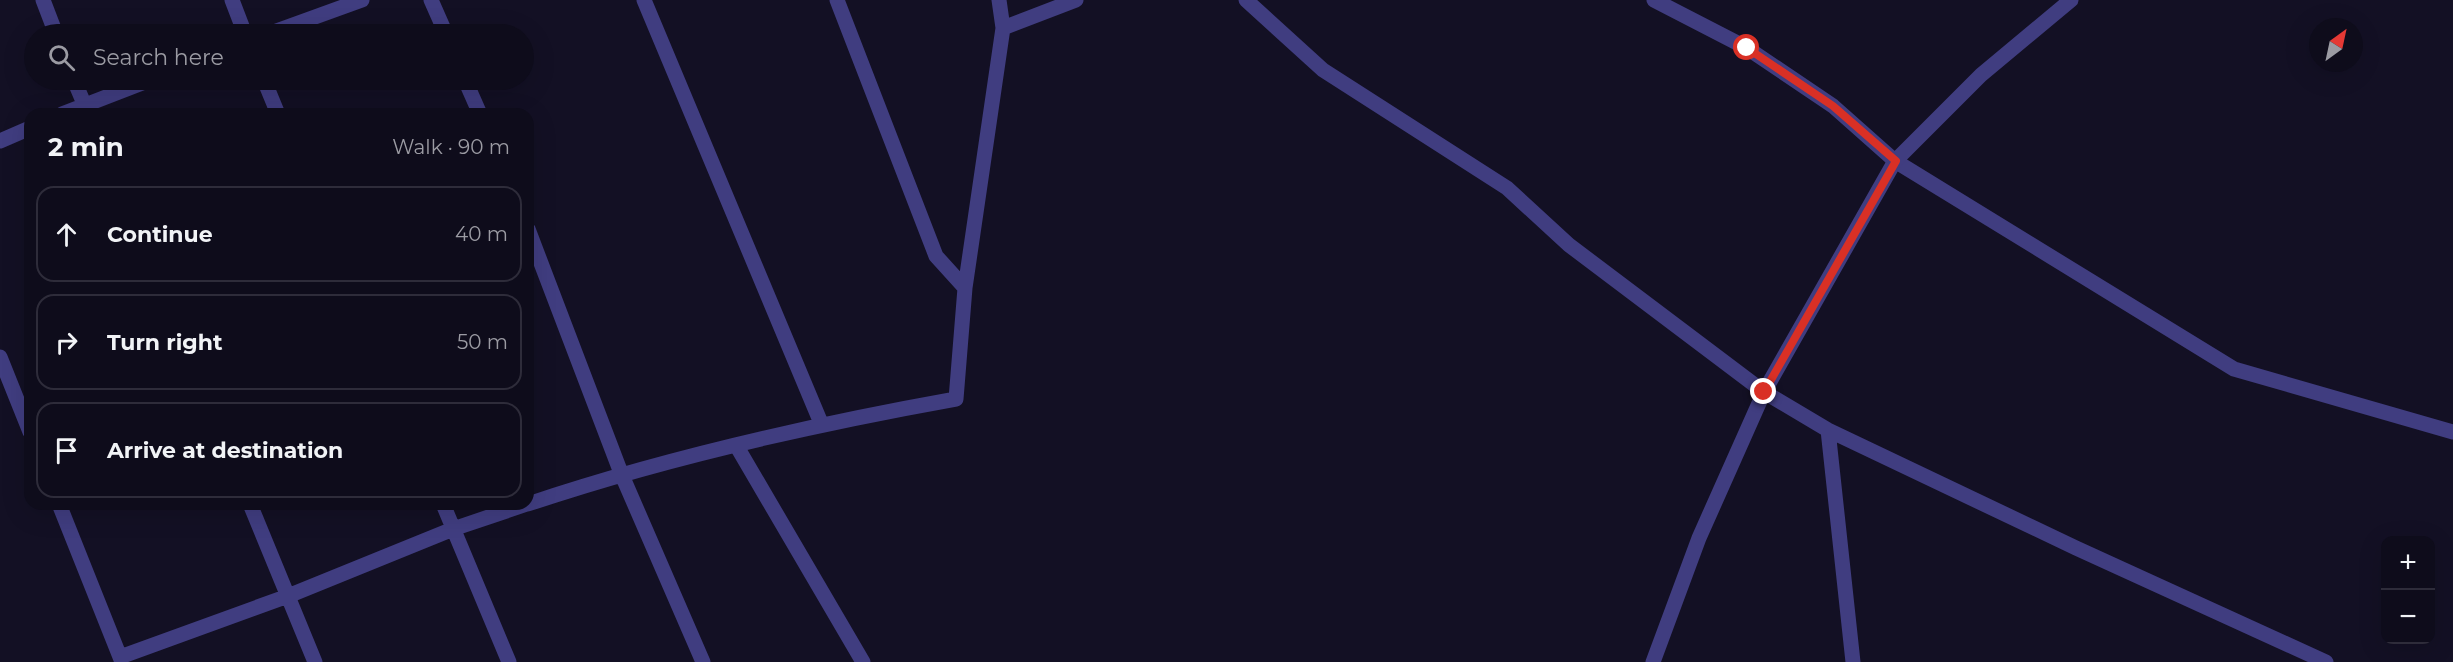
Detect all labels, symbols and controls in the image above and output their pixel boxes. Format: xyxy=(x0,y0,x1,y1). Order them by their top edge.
north arrow xyxy=(2309,18,2363,72)
search box xyxy=(24,24,534,90)
route start xyxy=(1733,34,1759,60)
icon: search xyxy=(45,41,78,74)
text: Search here xyxy=(93,44,224,71)
text: 2 min xyxy=(48,131,124,163)
text: Walk · 90 m xyxy=(392,135,510,159)
icon: ahead xyxy=(50,218,83,251)
text: Continue xyxy=(107,221,213,248)
text: 40 m xyxy=(455,222,508,246)
icon: right xyxy=(50,326,83,359)
text: Turn right xyxy=(107,329,222,356)
text: 50 m xyxy=(457,330,508,354)
route end xyxy=(1750,378,1776,404)
icon: arrive xyxy=(50,434,83,467)
text: Arrive at destination xyxy=(107,437,343,464)
map controls xyxy=(2381,536,2435,644)
button: + xyxy=(2381,536,2435,590)
button: − xyxy=(2381,590,2435,644)

